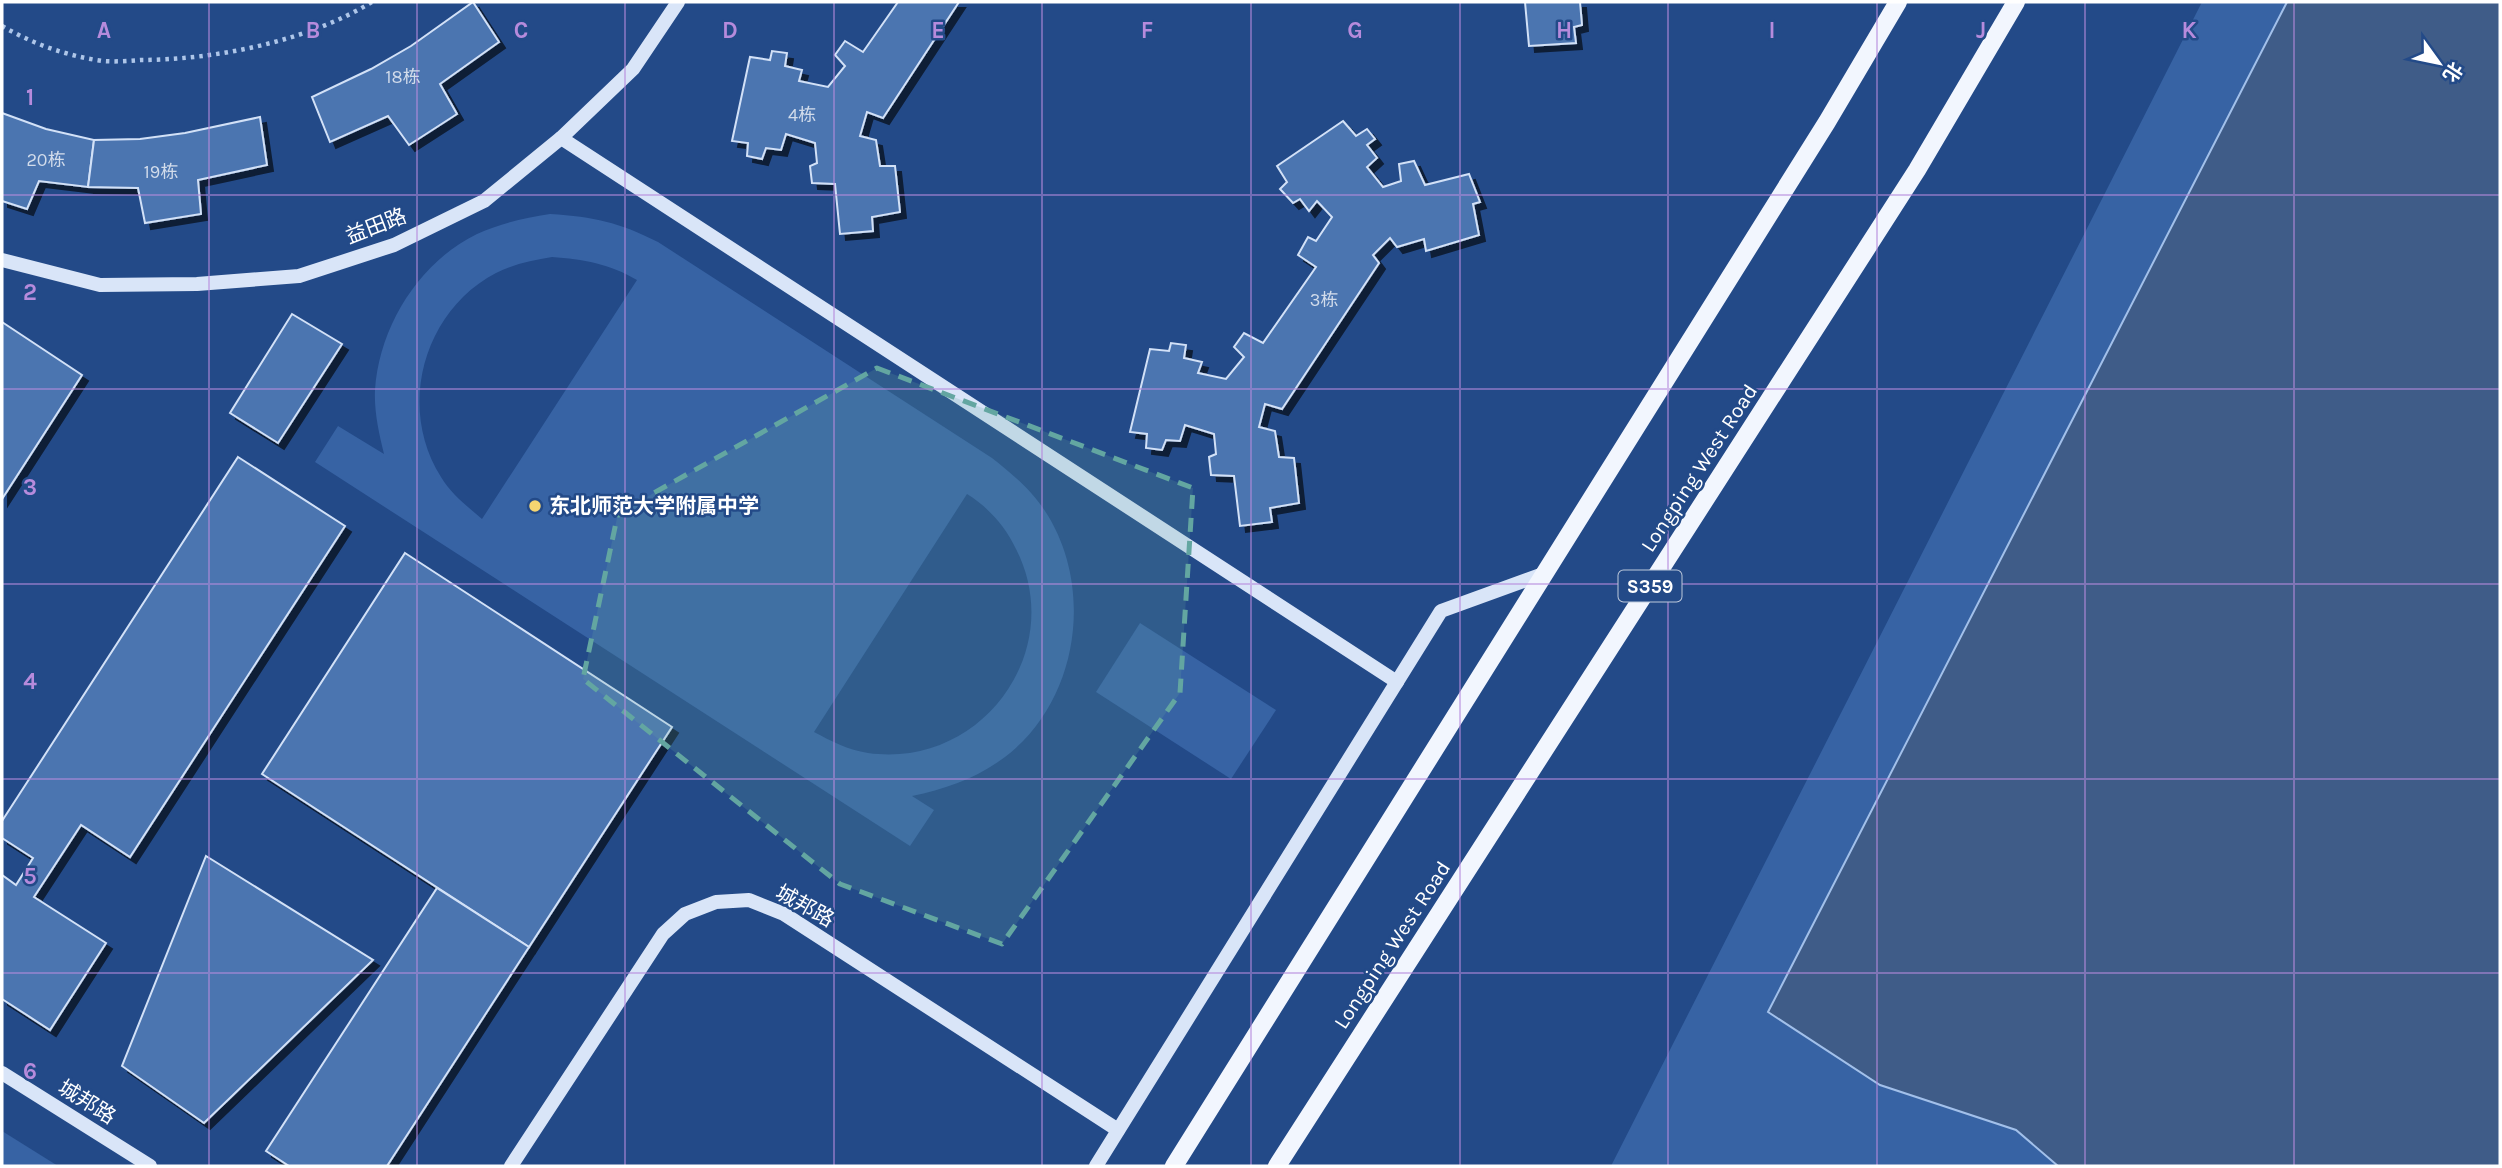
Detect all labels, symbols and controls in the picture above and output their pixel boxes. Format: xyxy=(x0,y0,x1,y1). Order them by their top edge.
text: A xyxy=(97,17,111,44)
text: B xyxy=(306,17,320,44)
text: C xyxy=(514,17,528,44)
text: D xyxy=(722,17,738,44)
text: E xyxy=(931,17,945,44)
text: F xyxy=(1141,17,1153,44)
text: G xyxy=(1347,17,1363,44)
text: H xyxy=(1556,17,1572,44)
text: I xyxy=(1768,17,1776,44)
text: J xyxy=(1976,17,1986,44)
text: K xyxy=(2181,17,2197,44)
north arrow xyxy=(2404,28,2474,98)
text: 北 xyxy=(2438,58,2467,86)
house number: 18栋 xyxy=(385,66,421,88)
text: 1 xyxy=(26,84,34,111)
house number: 4栋 xyxy=(788,104,816,126)
house number: 20栋 xyxy=(26,149,66,171)
house number: 19栋 xyxy=(144,161,178,183)
street label: 益田路 xyxy=(342,204,410,248)
text: 2 xyxy=(23,279,37,306)
house number: 3栋 xyxy=(1310,289,1338,311)
street label: Longping West Road xyxy=(1636,380,1762,556)
text: 3 xyxy=(23,474,37,501)
place label: 东北师范大学附属中学 xyxy=(549,494,759,518)
marker: 东北师范大学附属中学 xyxy=(527,498,543,514)
road number: S359 xyxy=(1618,570,1682,601)
text: 4 xyxy=(23,668,37,695)
street label: Longping West Road xyxy=(1329,857,1455,1033)
text: 5 xyxy=(23,863,37,890)
street label: 城邦路 xyxy=(772,880,838,932)
text: 6 xyxy=(23,1058,37,1085)
street label: 城邦路 xyxy=(54,1075,120,1129)

